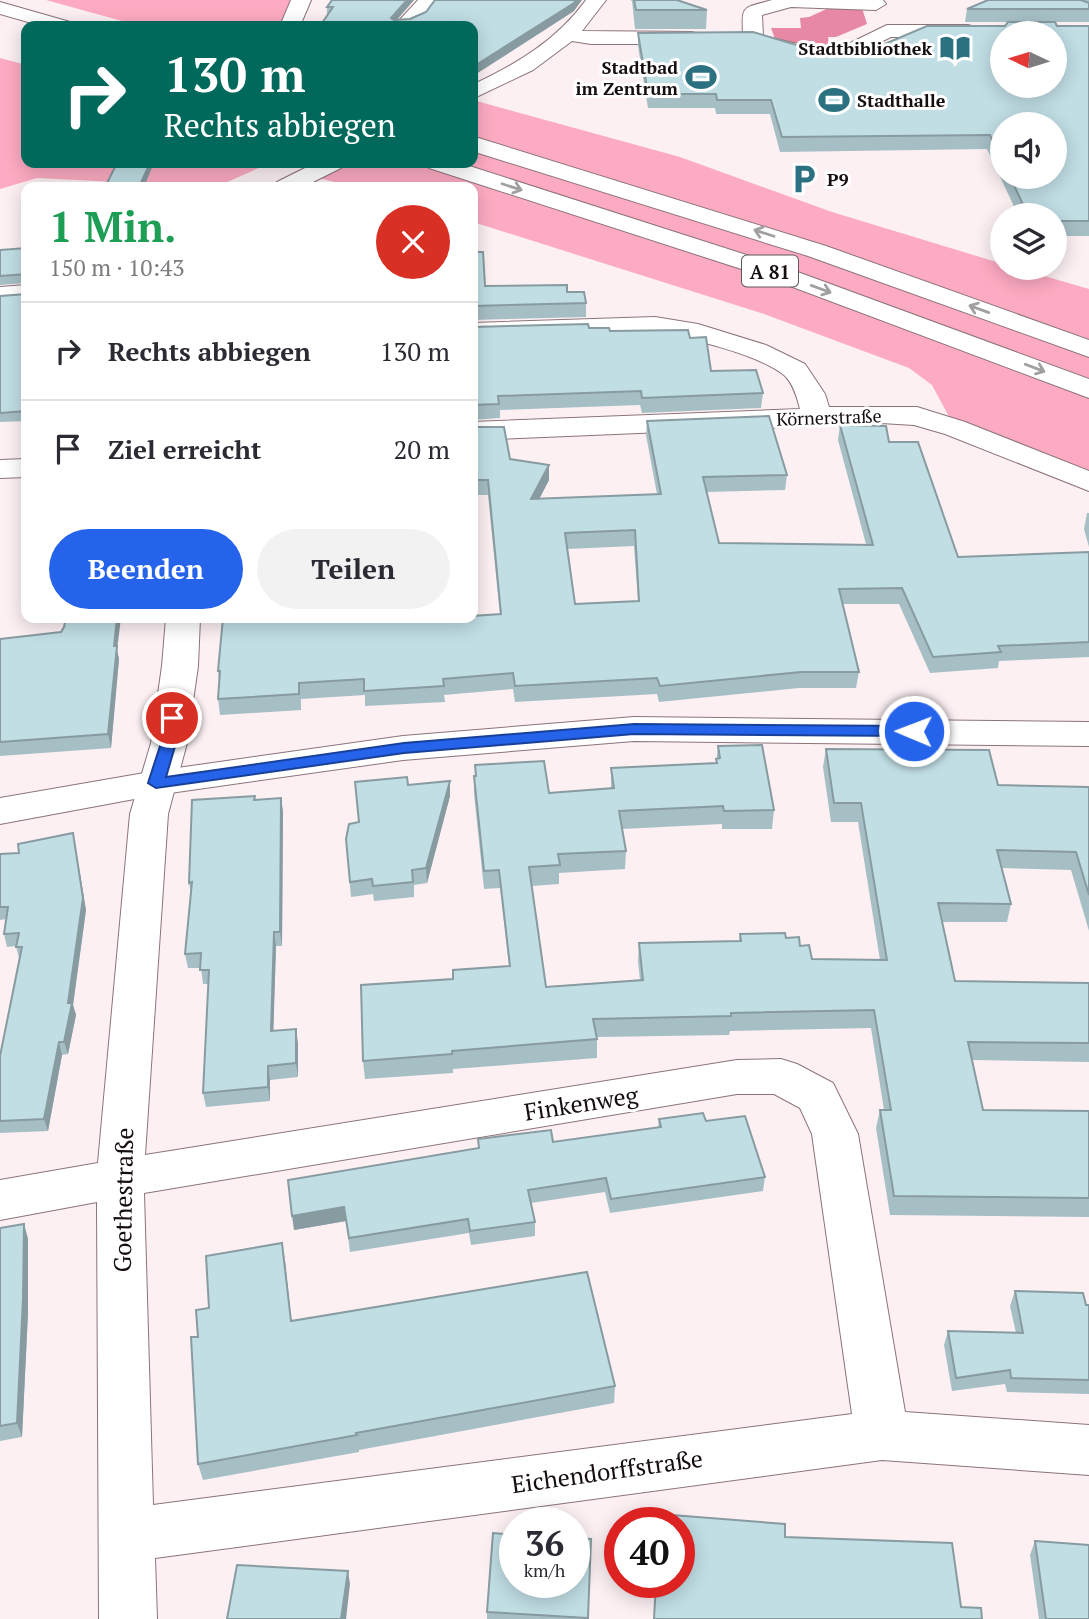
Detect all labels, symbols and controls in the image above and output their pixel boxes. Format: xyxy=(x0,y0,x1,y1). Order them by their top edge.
north arrow xyxy=(990,21,1068,98)
map controls xyxy=(990,21,1067,280)
library icon: Stadtbibliothek xyxy=(938,31,972,65)
place label: Stadtbibliothek xyxy=(798,36,932,60)
text: 130 m xyxy=(164,41,306,106)
icon: right xyxy=(49,49,140,140)
place label: Stadtbad im Zentrum xyxy=(576,55,678,100)
sports icon: Stadtbad im Zentrum xyxy=(684,60,718,94)
sports icon: Stadthalle xyxy=(817,83,851,117)
place label: Stadthalle xyxy=(857,88,946,112)
text: Rechts abbiegen xyxy=(164,104,396,146)
button: sound xyxy=(990,112,1067,189)
parking icon: P9 xyxy=(787,162,821,196)
place label: P9 xyxy=(827,167,849,191)
one-way arrow xyxy=(501,181,523,194)
text: 1 Min. xyxy=(49,198,177,254)
button: layers xyxy=(990,203,1067,280)
button: close xyxy=(376,205,450,279)
one-way arrow xyxy=(754,226,776,239)
text: 150 m · 10:43 xyxy=(49,252,184,283)
road number: A 81 xyxy=(742,256,798,286)
one-way arrow xyxy=(810,284,832,296)
one-way arrow xyxy=(969,302,991,314)
icon: right xyxy=(49,332,87,370)
text: Rechts abbiegen xyxy=(108,334,311,368)
text: 130 m xyxy=(380,334,450,368)
one-way arrow xyxy=(1023,363,1045,376)
street label: Körnerstraße xyxy=(776,403,882,431)
icon: arrive xyxy=(49,430,87,468)
text: Ziel erreicht xyxy=(108,432,261,466)
text: 20 m xyxy=(394,432,450,466)
button: Beenden xyxy=(49,529,243,609)
button: Teilen xyxy=(257,529,450,609)
pin xyxy=(142,688,202,748)
position arrow xyxy=(877,694,951,768)
icon: arrive xyxy=(153,699,191,737)
street label: Finkenweg xyxy=(522,1078,641,1128)
street label: Goethestraße xyxy=(106,1127,140,1273)
street label: Eichendorffstraße xyxy=(509,1442,705,1500)
speed limit sign: 40 xyxy=(604,1507,695,1598)
text: 36 xyxy=(525,1520,564,1566)
text: km/h xyxy=(524,1558,565,1582)

